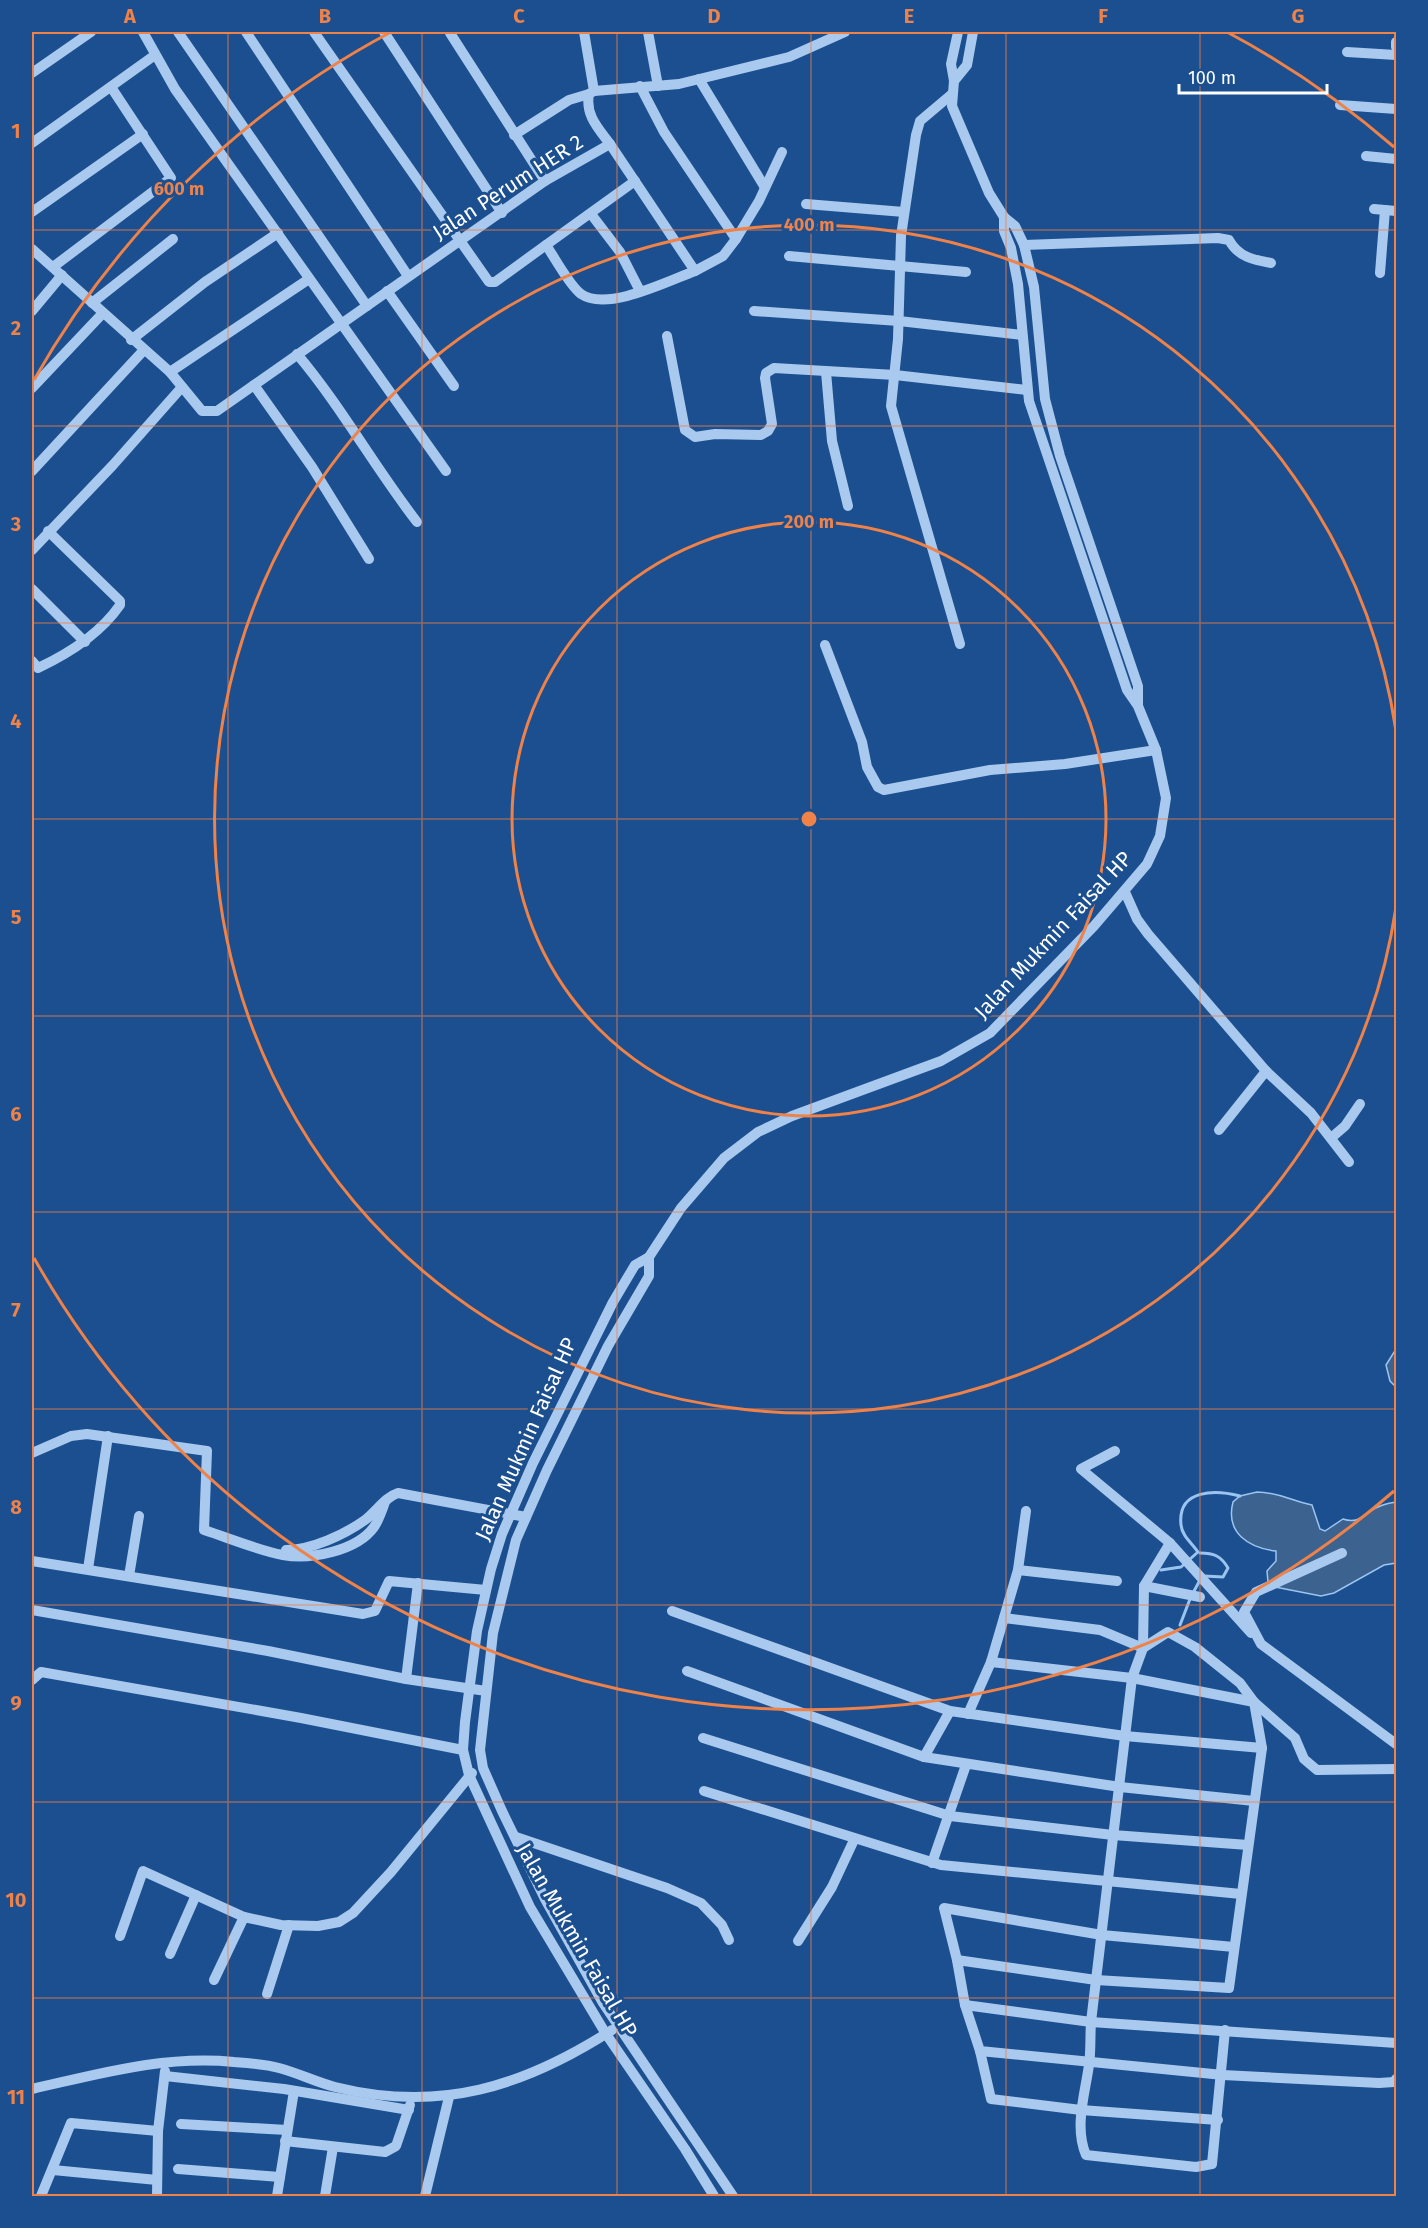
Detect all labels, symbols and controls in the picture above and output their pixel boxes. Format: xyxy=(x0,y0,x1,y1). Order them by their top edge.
text: A xyxy=(123,4,137,28)
text: B xyxy=(319,4,331,28)
text: C xyxy=(513,4,525,28)
text: D xyxy=(707,4,721,28)
text: E xyxy=(904,4,914,28)
text: F xyxy=(1098,4,1108,28)
text: G xyxy=(1292,4,1304,28)
scale bar xyxy=(1179,57,1328,95)
text: 100 m xyxy=(1188,67,1236,89)
text: 1 xyxy=(11,119,21,143)
street label: Jalan Perum HER 2 xyxy=(428,129,588,245)
text: 600 m xyxy=(154,178,204,200)
text: 400 m xyxy=(784,214,834,236)
text: 2 xyxy=(11,316,21,340)
text: 200 m xyxy=(784,511,834,533)
text: 3 xyxy=(10,512,21,536)
text: 4 xyxy=(10,709,22,733)
centre of rings xyxy=(799,809,819,829)
street label: Jalan Mukmin Faisal HP xyxy=(969,846,1137,1024)
text: 5 xyxy=(11,905,22,929)
text: 6 xyxy=(10,1102,22,1126)
text: 7 xyxy=(11,1298,21,1322)
street label: Jalan Mukmin Faisal HP xyxy=(469,1333,583,1545)
text: 8 xyxy=(10,1495,22,1519)
text: 9 xyxy=(10,1691,22,1715)
street label: Jalan Mukmin Faisal HP xyxy=(511,1838,643,2042)
text: 10 xyxy=(6,1888,26,1912)
text: 11 xyxy=(7,2085,25,2109)

